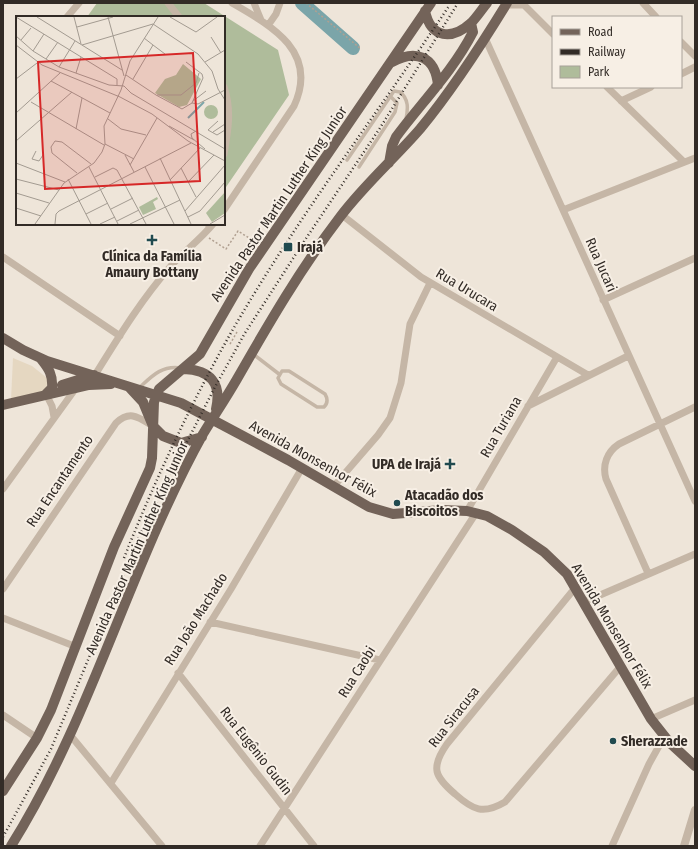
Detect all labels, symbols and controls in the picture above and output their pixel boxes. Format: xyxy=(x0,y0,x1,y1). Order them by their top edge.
inset map xyxy=(16,16,225,225)
legend xyxy=(552,16,682,88)
text: Road xyxy=(588,25,613,39)
text: Railway xyxy=(588,45,626,59)
text: Park xyxy=(588,65,610,79)
street label: Avenida Pastor Martin Luther King Junior xyxy=(207,103,351,305)
marker: Clínica da Família Amaury Bottany xyxy=(146,234,158,246)
street label: Rua Jucari xyxy=(582,235,620,295)
place label: Irajá xyxy=(297,239,323,256)
marker: Irajá xyxy=(282,241,294,253)
place label: Clínica da Família Amaury Bottany xyxy=(102,248,202,281)
street label: Rua Urucara xyxy=(433,265,501,315)
street label: Rua Turiana xyxy=(477,393,525,461)
street label: Avenida Monsenhor Félix xyxy=(246,417,380,501)
street label: Rua Encantamento xyxy=(23,432,97,530)
street label: Avenida Pastor Martin Luther King Junior xyxy=(82,439,192,657)
place label: UPA de Irajá xyxy=(372,456,441,473)
marker: UPA de Irajá xyxy=(444,458,456,470)
place label: Atacadão dos Biscoitos xyxy=(404,487,483,520)
marker: Atacadão dos Biscoitos xyxy=(392,498,402,508)
street label: Avenida Monsenhor Félix xyxy=(568,560,657,692)
street label: Rua João Machado xyxy=(161,570,231,668)
street label: Rua Caobi xyxy=(335,643,379,701)
street label: Rua Siracusa xyxy=(425,683,483,751)
street label: Rua Eugênio Gudin xyxy=(216,703,296,799)
place label: Sherazzade xyxy=(621,733,688,750)
marker: Sherazzade xyxy=(608,736,618,746)

